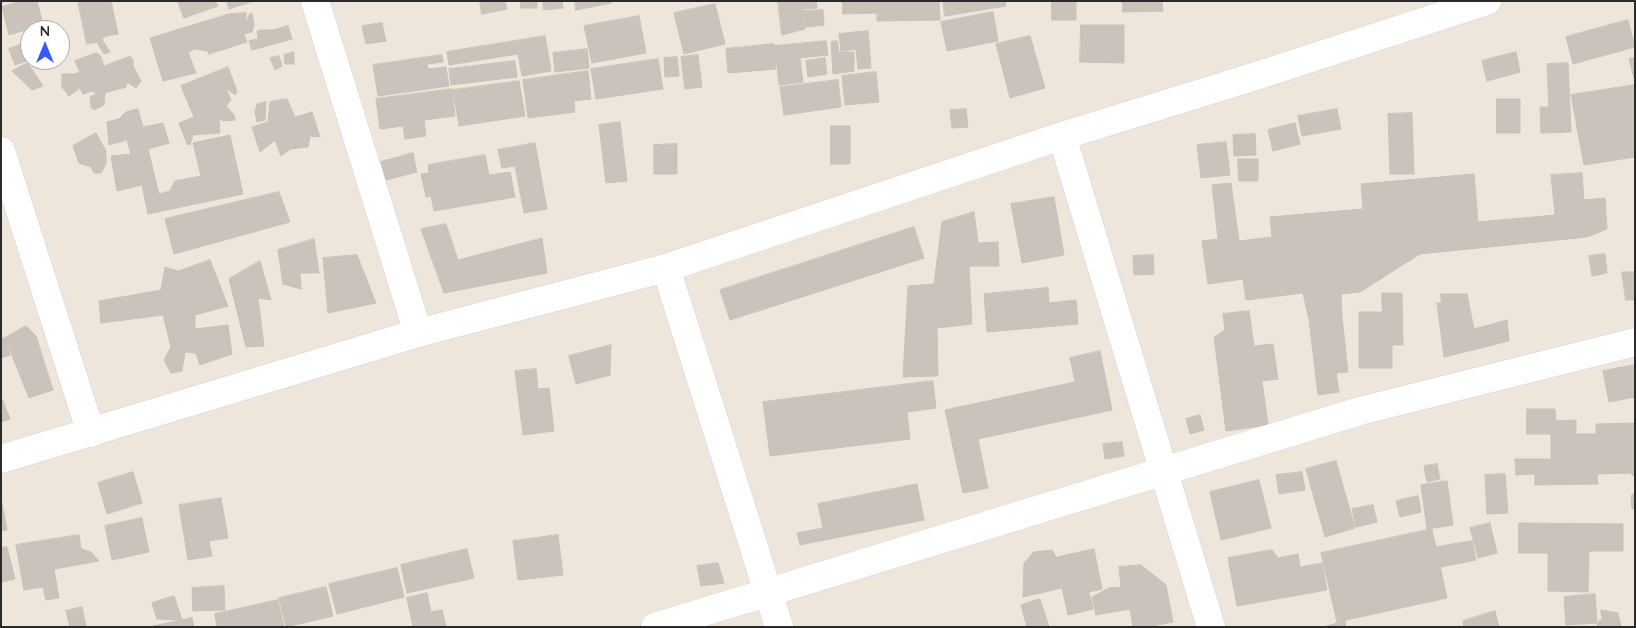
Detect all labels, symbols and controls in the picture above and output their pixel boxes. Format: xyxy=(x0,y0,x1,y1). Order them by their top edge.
north arrow xyxy=(20,20,70,70)
text: N xyxy=(40,22,50,40)

